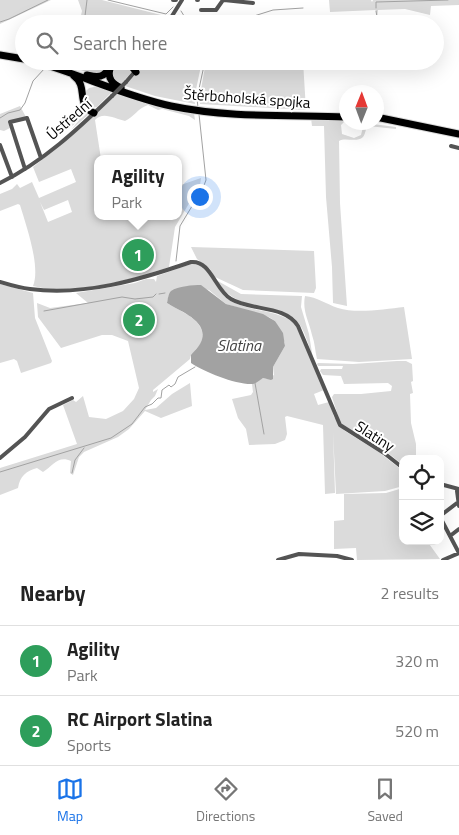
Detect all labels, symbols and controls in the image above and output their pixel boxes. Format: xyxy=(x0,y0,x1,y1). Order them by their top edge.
search box xyxy=(15,15,444,70)
text: Search here xyxy=(73,28,167,57)
icon: search xyxy=(33,29,61,57)
street label: Štěrboholská spojka xyxy=(183,82,312,114)
north arrow xyxy=(339,85,384,130)
street label: Ústřední xyxy=(41,92,98,145)
popup xyxy=(94,155,182,220)
text: Agility xyxy=(112,161,164,190)
your location xyxy=(187,184,213,210)
text: Park xyxy=(112,190,142,214)
pin: 1 xyxy=(122,236,154,274)
pin: 2 xyxy=(123,301,155,339)
water label: Slatina xyxy=(217,333,262,357)
street label: Slatiny xyxy=(351,415,399,457)
map controls xyxy=(399,455,444,545)
button: locate xyxy=(399,455,444,500)
button: layers xyxy=(399,500,444,545)
text: Nearby xyxy=(20,577,85,609)
text: 2 results xyxy=(380,581,439,605)
text: Agility xyxy=(67,634,120,663)
text: 1 xyxy=(32,649,40,673)
text: 320 m xyxy=(395,649,439,673)
text: Park xyxy=(67,663,98,687)
text: RC Airport Slatina xyxy=(67,704,213,733)
text: 2 xyxy=(32,719,40,743)
text: 520 m xyxy=(395,719,439,743)
text: Sports xyxy=(67,733,111,757)
tab: Map xyxy=(56,775,84,826)
tab: Directions xyxy=(196,775,255,826)
tab: Saved xyxy=(367,775,403,826)

